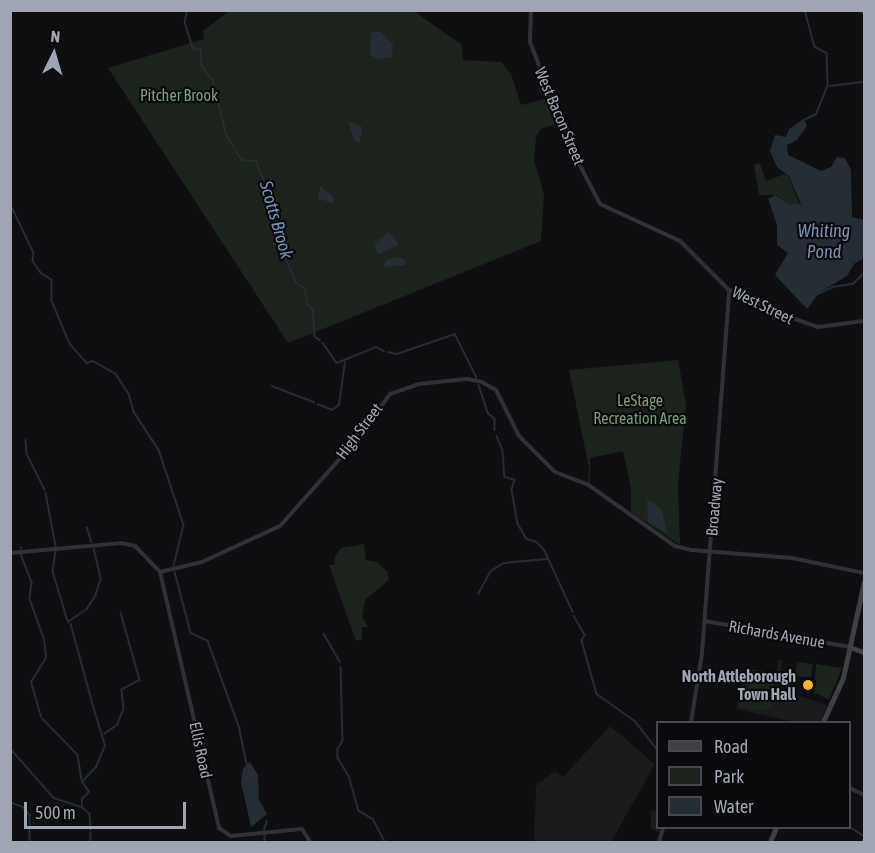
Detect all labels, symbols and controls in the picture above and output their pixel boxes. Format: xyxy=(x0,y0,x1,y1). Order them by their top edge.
north arrow xyxy=(24,24,84,84)
text: N xyxy=(50,27,61,45)
street label: West Bacon Street xyxy=(531,64,589,168)
park label: Pitcher Brook xyxy=(140,85,218,105)
water label: Scotts Brook xyxy=(255,179,297,261)
water label: Whiting Pond xyxy=(798,221,850,264)
street label: West Street xyxy=(729,282,797,328)
park label: LeStage Recreation Area xyxy=(593,390,687,428)
street label: High Street xyxy=(332,399,386,463)
street label: Broadway xyxy=(702,477,726,537)
street label: Richards Avenue xyxy=(727,616,827,652)
place label: North Attleborough Town Hall xyxy=(682,666,796,704)
marker: North Attleborough Town Hall xyxy=(801,678,815,692)
street label: Ellis Road xyxy=(186,720,216,780)
legend xyxy=(656,721,851,829)
text: Road xyxy=(714,736,748,757)
text: Park xyxy=(714,766,744,787)
scale bar xyxy=(27,790,189,828)
text: Water xyxy=(714,796,753,817)
text: 500 m xyxy=(35,802,76,823)

